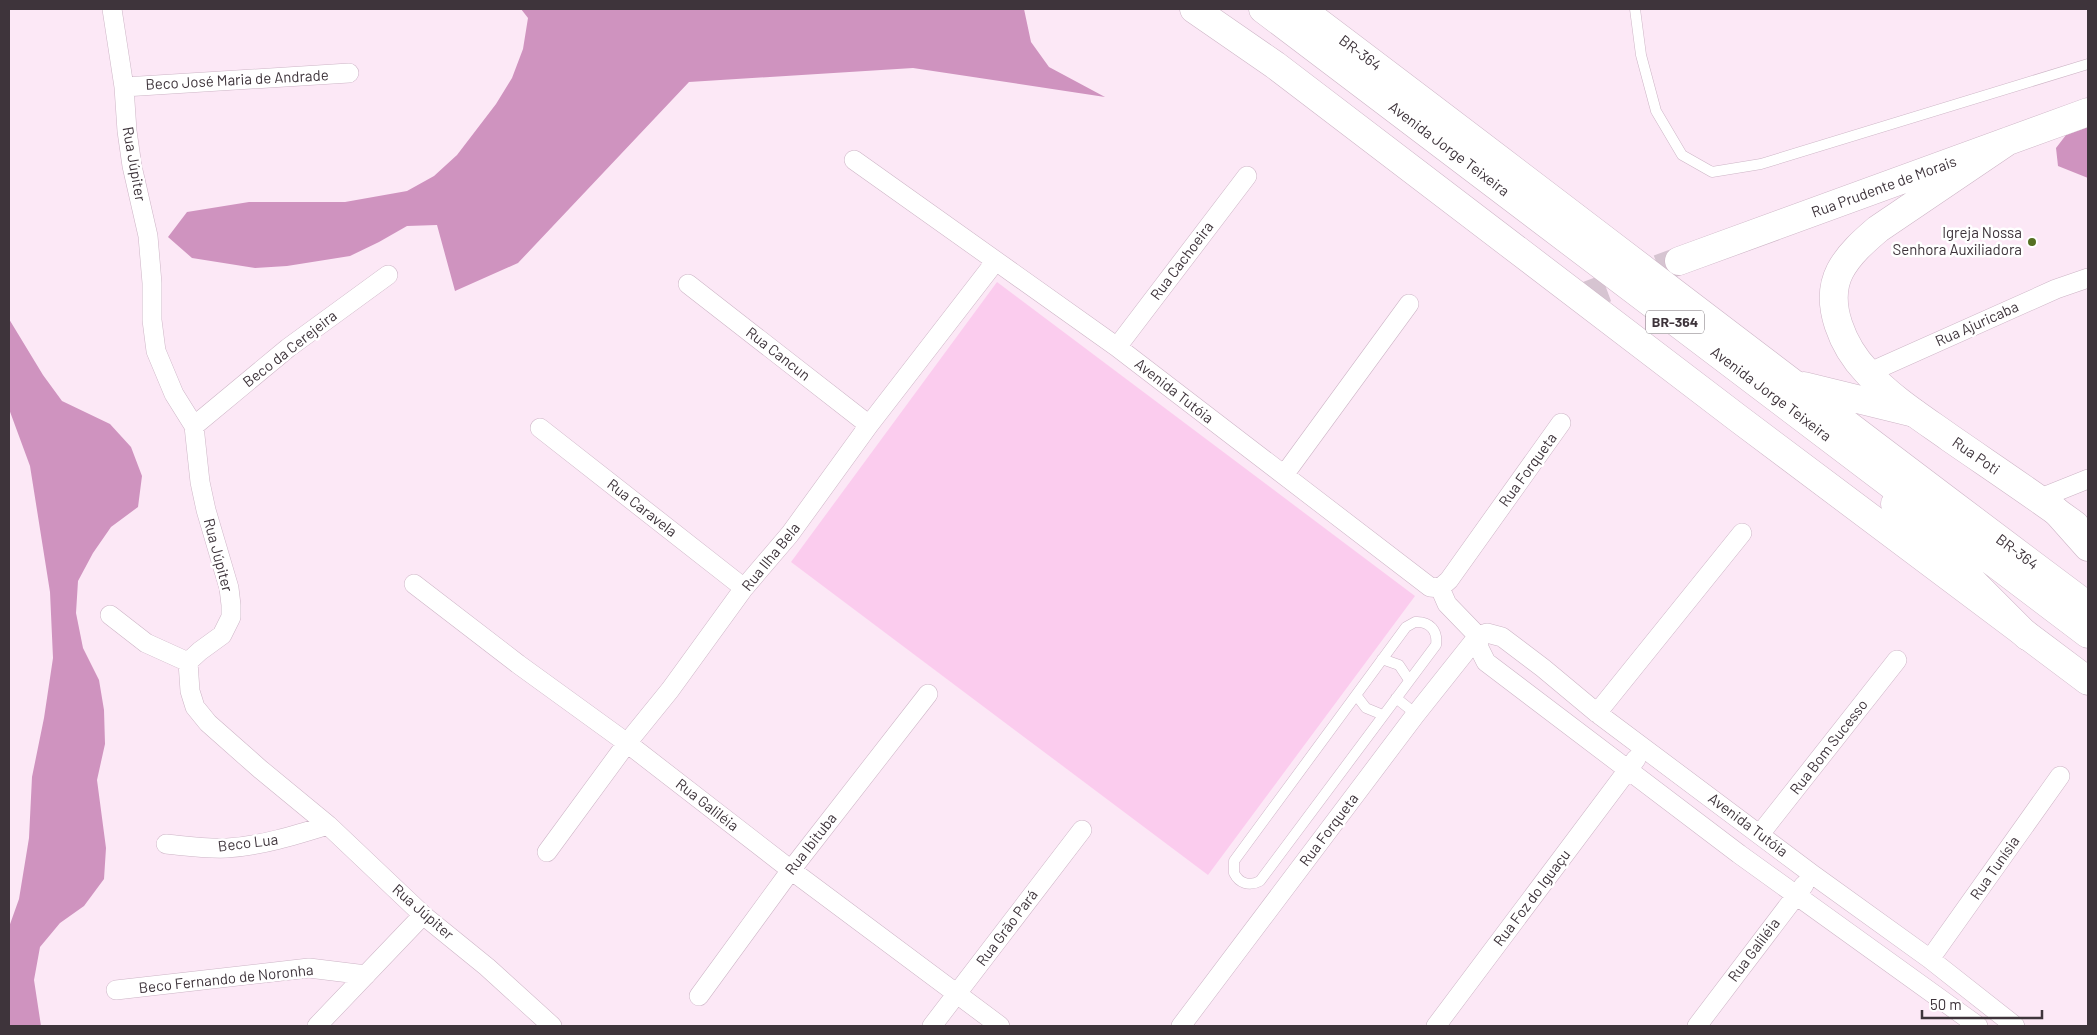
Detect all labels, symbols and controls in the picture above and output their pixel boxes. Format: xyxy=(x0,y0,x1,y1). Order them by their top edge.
street label: BR-364 xyxy=(1336,31,1385,74)
street label: Beco José Maria de Andrade xyxy=(145,65,329,93)
street label: Avenida Jorge Teixeira xyxy=(1386,97,1514,199)
street label: Rua Júpiter xyxy=(120,125,150,203)
street label: Rua Prudente de Morais xyxy=(1809,151,1959,221)
street label: Rua Cachoeira xyxy=(1146,218,1217,303)
place label: Igreja Nossa Senhora Auxiliadora xyxy=(1892,223,2022,258)
marker: Igreja Nossa Senhora Auxiliadora xyxy=(2026,236,2038,248)
street label: Rua Ajuricaba xyxy=(1932,297,2021,349)
street label: Beco da Cerejeira xyxy=(239,306,340,390)
road number: BR-364 xyxy=(1646,311,1704,334)
street label: Rua Cancun xyxy=(743,323,814,384)
street label: Avenida Jorge Teixeira xyxy=(1708,342,1836,444)
street label: Avenida Tutóia xyxy=(1132,354,1218,427)
street label: Rua Forqueta xyxy=(1494,429,1560,510)
street label: Rua Poti xyxy=(1949,432,2004,478)
street label: Rua Caravela xyxy=(604,474,681,540)
street label: Rua Júpiter xyxy=(201,516,238,594)
street label: Rua Ilha Bela xyxy=(737,519,803,594)
street label: BR-364 xyxy=(1993,530,2042,573)
street label: Rua Bom Sucesso xyxy=(1786,695,1871,798)
street label: Rua Galiléia xyxy=(673,774,743,834)
street label: Avenida Tutóia xyxy=(1705,788,1792,860)
street label: Rua Forqueta xyxy=(1295,789,1361,869)
street label: Rua Ibituba xyxy=(781,809,840,878)
street label: Beco Lua xyxy=(217,829,279,855)
street label: Rua Tunísia xyxy=(1966,832,2023,903)
street label: Rua Foz do Iguaçu xyxy=(1489,845,1573,949)
street label: Rua Júpiter xyxy=(389,880,458,943)
street label: Rua Grão Pará xyxy=(972,886,1041,969)
street label: Rua Galiléia xyxy=(1723,914,1783,985)
street label: Beco Fernando de Noronha xyxy=(138,960,314,996)
scale bar xyxy=(1922,988,2042,1020)
text: 50 m xyxy=(1930,995,1962,1013)

